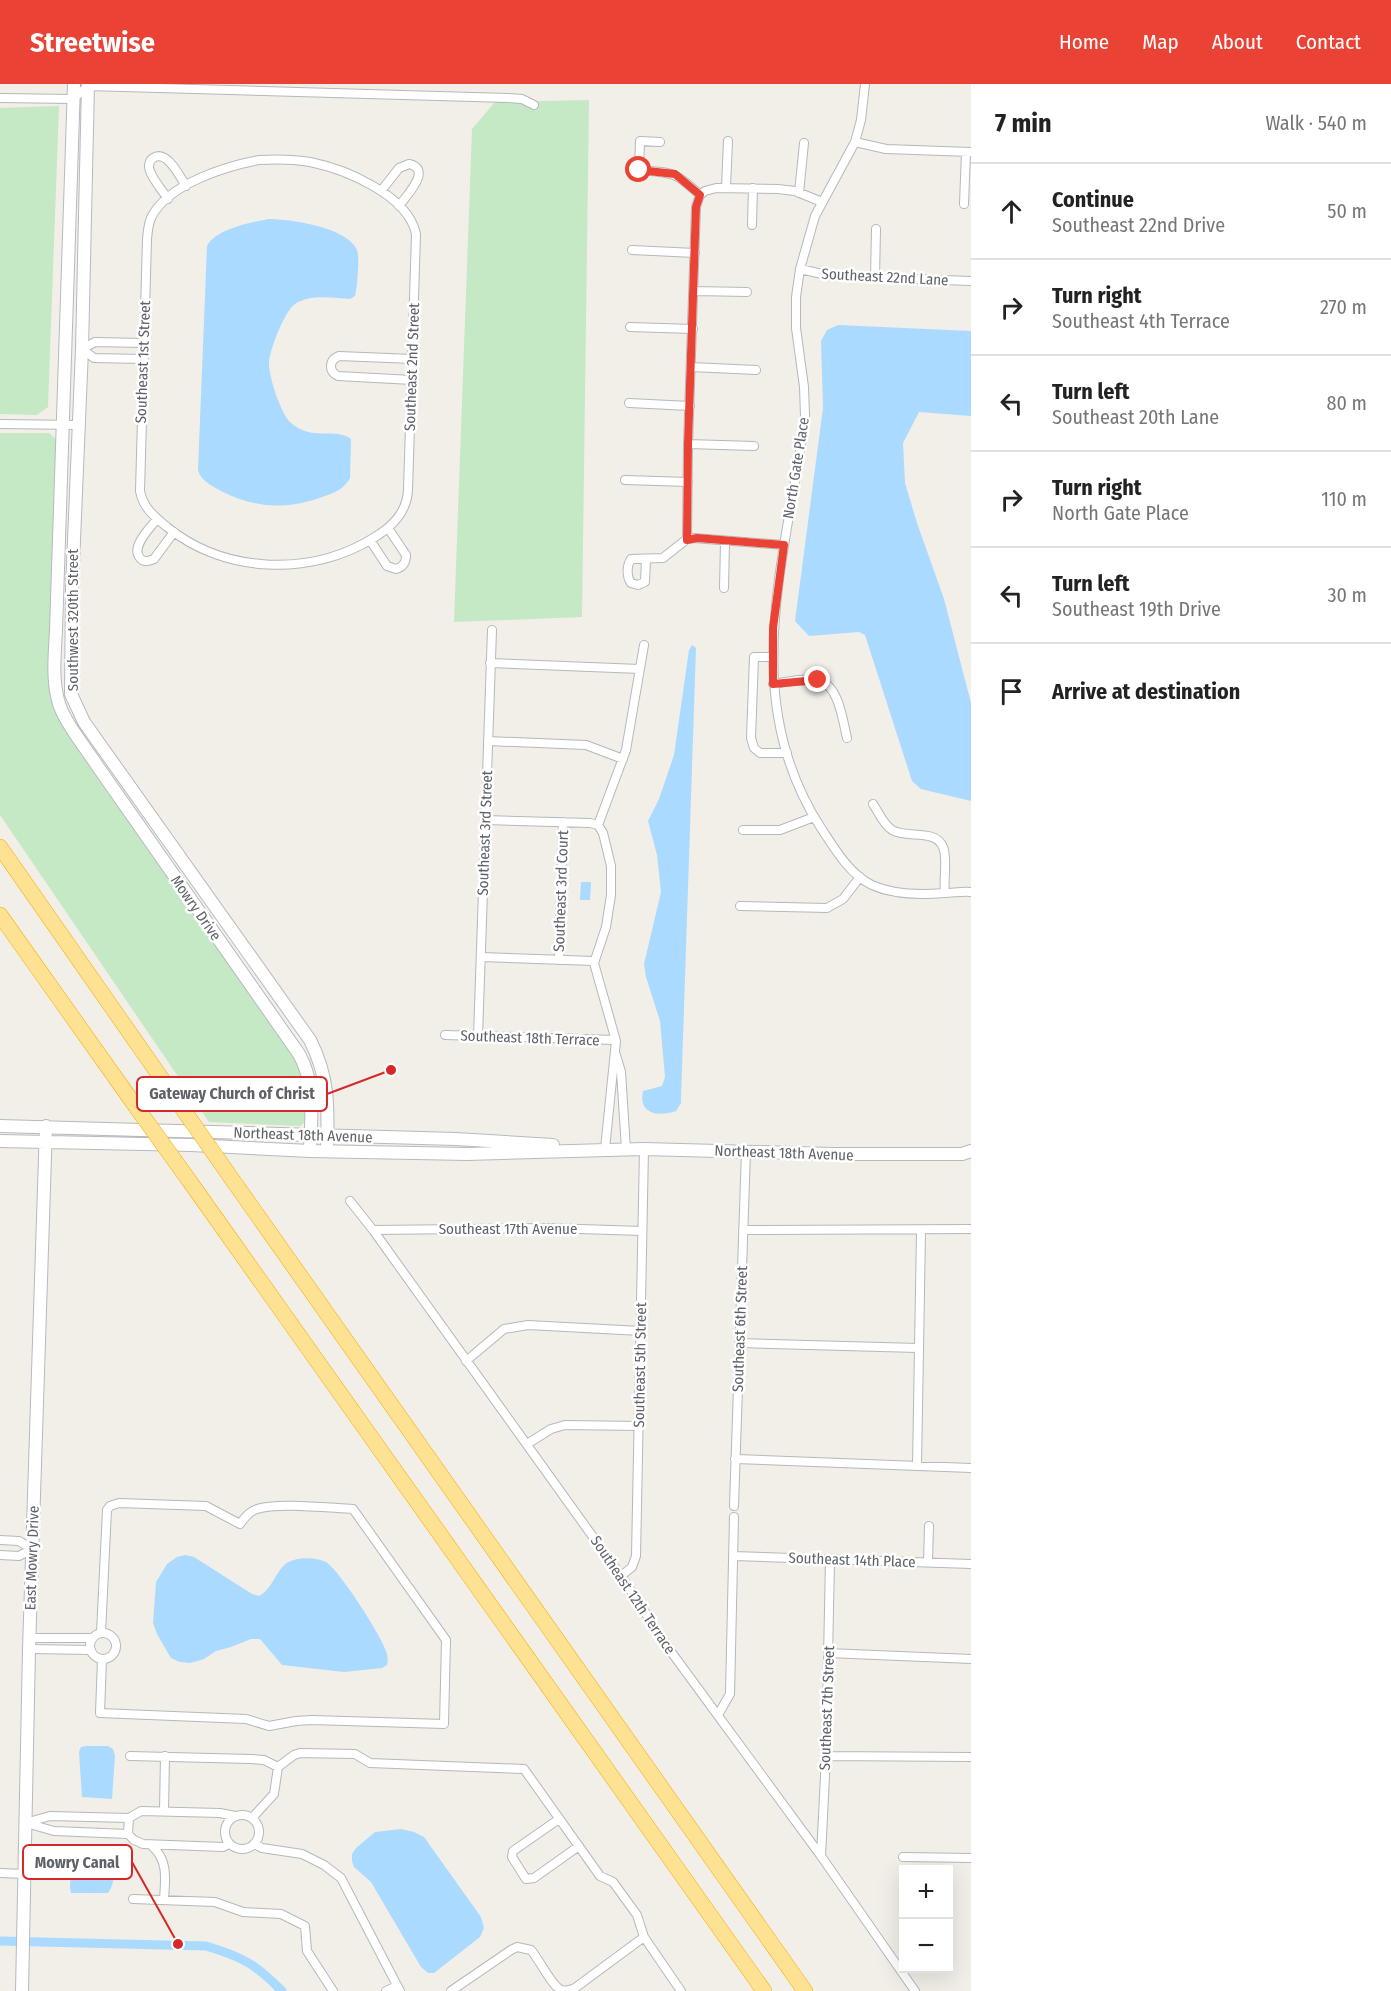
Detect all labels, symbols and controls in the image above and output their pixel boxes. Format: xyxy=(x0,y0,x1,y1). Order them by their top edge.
text: Streetwise xyxy=(30,26,155,59)
text: Home xyxy=(1059,29,1109,55)
text: Map xyxy=(1142,29,1179,55)
text: About xyxy=(1212,29,1263,55)
text: Contact xyxy=(1296,29,1361,55)
text: 7 min xyxy=(995,108,1052,139)
text: Walk · 540 m xyxy=(1265,111,1367,135)
route start xyxy=(625,156,651,182)
text: Continue xyxy=(1052,186,1134,213)
icon: ahead xyxy=(995,195,1028,228)
text: 50 m xyxy=(1327,199,1367,223)
text: Southeast 22nd Drive xyxy=(1052,213,1225,237)
street label: Southeast 22nd Lane xyxy=(821,265,949,289)
text: Turn right xyxy=(1052,282,1141,309)
icon: right xyxy=(995,291,1028,324)
text: 270 m xyxy=(1320,295,1367,319)
street label: Southeast 1st Street xyxy=(132,300,154,424)
street label: Southeast 2nd Street xyxy=(401,302,423,431)
text: Southeast 4th Terrace xyxy=(1052,309,1230,333)
text: Turn left xyxy=(1052,378,1130,405)
icon: left xyxy=(995,387,1028,420)
text: 80 m xyxy=(1327,391,1367,415)
text: Southeast 20th Lane xyxy=(1052,405,1219,429)
street label: North Gate Place xyxy=(779,416,813,520)
text: Turn right xyxy=(1052,474,1141,501)
icon: right xyxy=(995,483,1028,516)
text: 110 m xyxy=(1321,487,1367,511)
text: North Gate Place xyxy=(1052,501,1189,525)
street label: Southwest 320th Street xyxy=(64,549,82,691)
text: Turn left xyxy=(1052,570,1130,597)
icon: left xyxy=(995,579,1028,612)
text: 30 m xyxy=(1327,583,1367,607)
text: Southeast 19th Drive xyxy=(1052,597,1221,621)
route end xyxy=(804,666,830,692)
icon: arrive xyxy=(995,675,1028,708)
text: Arrive at destination xyxy=(1052,678,1240,705)
street label: Southeast 3rd Street xyxy=(474,770,496,896)
street label: Southeast 3rd Court xyxy=(550,830,572,952)
street label: Mowry Drive xyxy=(167,872,225,944)
street label: Southeast 18th Terrace xyxy=(460,1027,600,1049)
callout: Gateway Church of Christ xyxy=(137,1077,327,1111)
text: Gateway Church of Christ xyxy=(149,1084,315,1103)
street label: Northeast 18th Avenue xyxy=(233,1124,373,1146)
street label: Northeast 18th Avenue xyxy=(714,1142,854,1164)
street label: Southeast 17th Avenue xyxy=(439,1220,577,1238)
street label: Southeast 6th Street xyxy=(729,1266,751,1392)
street label: Southeast 5th Street xyxy=(630,1302,650,1428)
street label: East Mowry Drive xyxy=(21,1505,43,1611)
street label: Southeast 12th Terrace xyxy=(587,1533,679,1657)
street label: Southeast 14th Place xyxy=(788,1549,916,1571)
street label: Southeast 7th Street xyxy=(816,1645,838,1771)
callout: Mowry Canal xyxy=(23,1845,132,1879)
text: Mowry Canal xyxy=(35,1853,120,1872)
map controls xyxy=(899,1865,953,1973)
button: + xyxy=(899,1865,953,1919)
button: − xyxy=(899,1919,953,1973)

